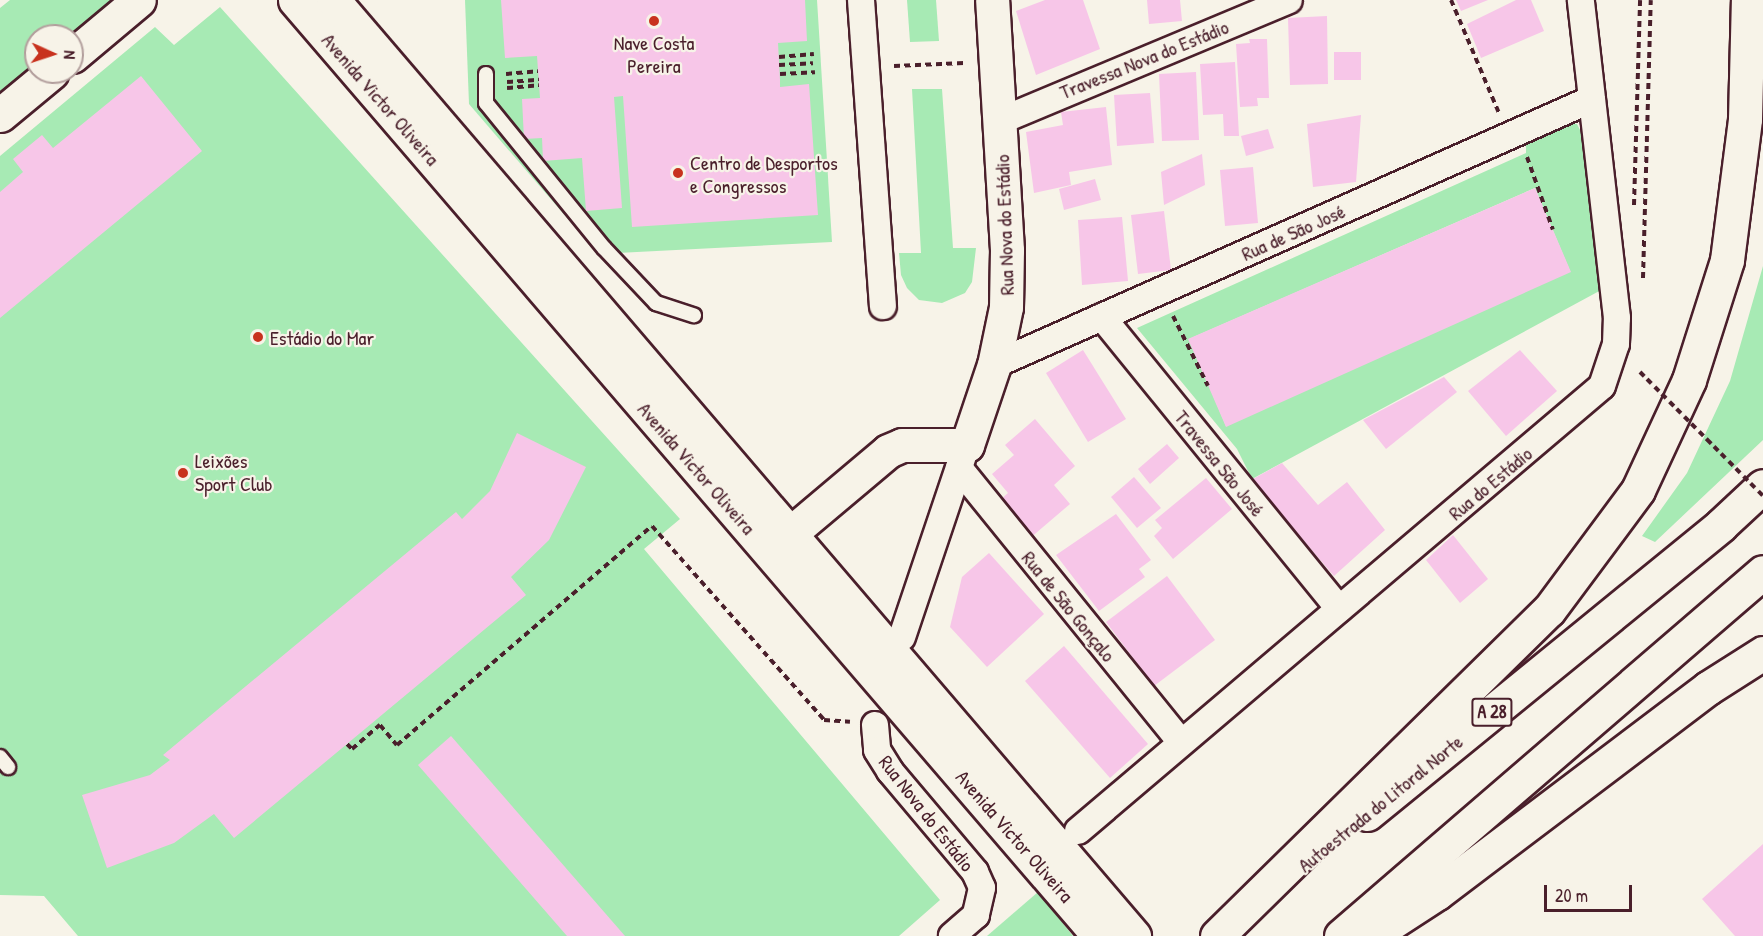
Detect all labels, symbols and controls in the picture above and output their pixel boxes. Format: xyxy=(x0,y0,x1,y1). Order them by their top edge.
marker: Nave Costa Pereira xyxy=(647,14,661,28)
street label: Travessa Nova do Estádio xyxy=(1056,14,1232,104)
north arrow xyxy=(24,24,84,84)
street label: Avenida Victor Oliveira xyxy=(317,28,445,170)
place label: Nave Costa Pereira xyxy=(614,30,694,77)
text: N xyxy=(59,50,81,60)
place label: Centro de Desportos e Congressos xyxy=(690,150,838,197)
street label: Rua Nova do Estádio xyxy=(990,154,1018,296)
marker: Centro de Desportos e Congressos xyxy=(671,166,685,180)
street label: Rua de São José xyxy=(1238,199,1348,265)
place label: Estádio do Mar xyxy=(270,325,374,349)
marker: Estádio do Mar xyxy=(251,330,265,344)
street label: Avenida Victor Oliveira xyxy=(633,397,761,539)
street label: Travessa São José xyxy=(1170,405,1270,521)
street label: Rua do Estádio xyxy=(1443,441,1537,525)
place label: Leixões Sport Club xyxy=(195,449,272,496)
marker: Leixões Sport Club xyxy=(176,466,190,480)
street label: Rua de São Gonçalo xyxy=(1017,546,1121,666)
road number: A 28 xyxy=(1471,697,1513,727)
street label: Autoestrada do Litoral Norte xyxy=(1293,729,1467,877)
street label: Rua Nova do Estádio xyxy=(874,750,980,876)
street label: Avenida Victor Oliveira xyxy=(951,765,1079,907)
scale bar xyxy=(1547,873,1636,911)
text: 20 m xyxy=(1555,883,1588,908)

